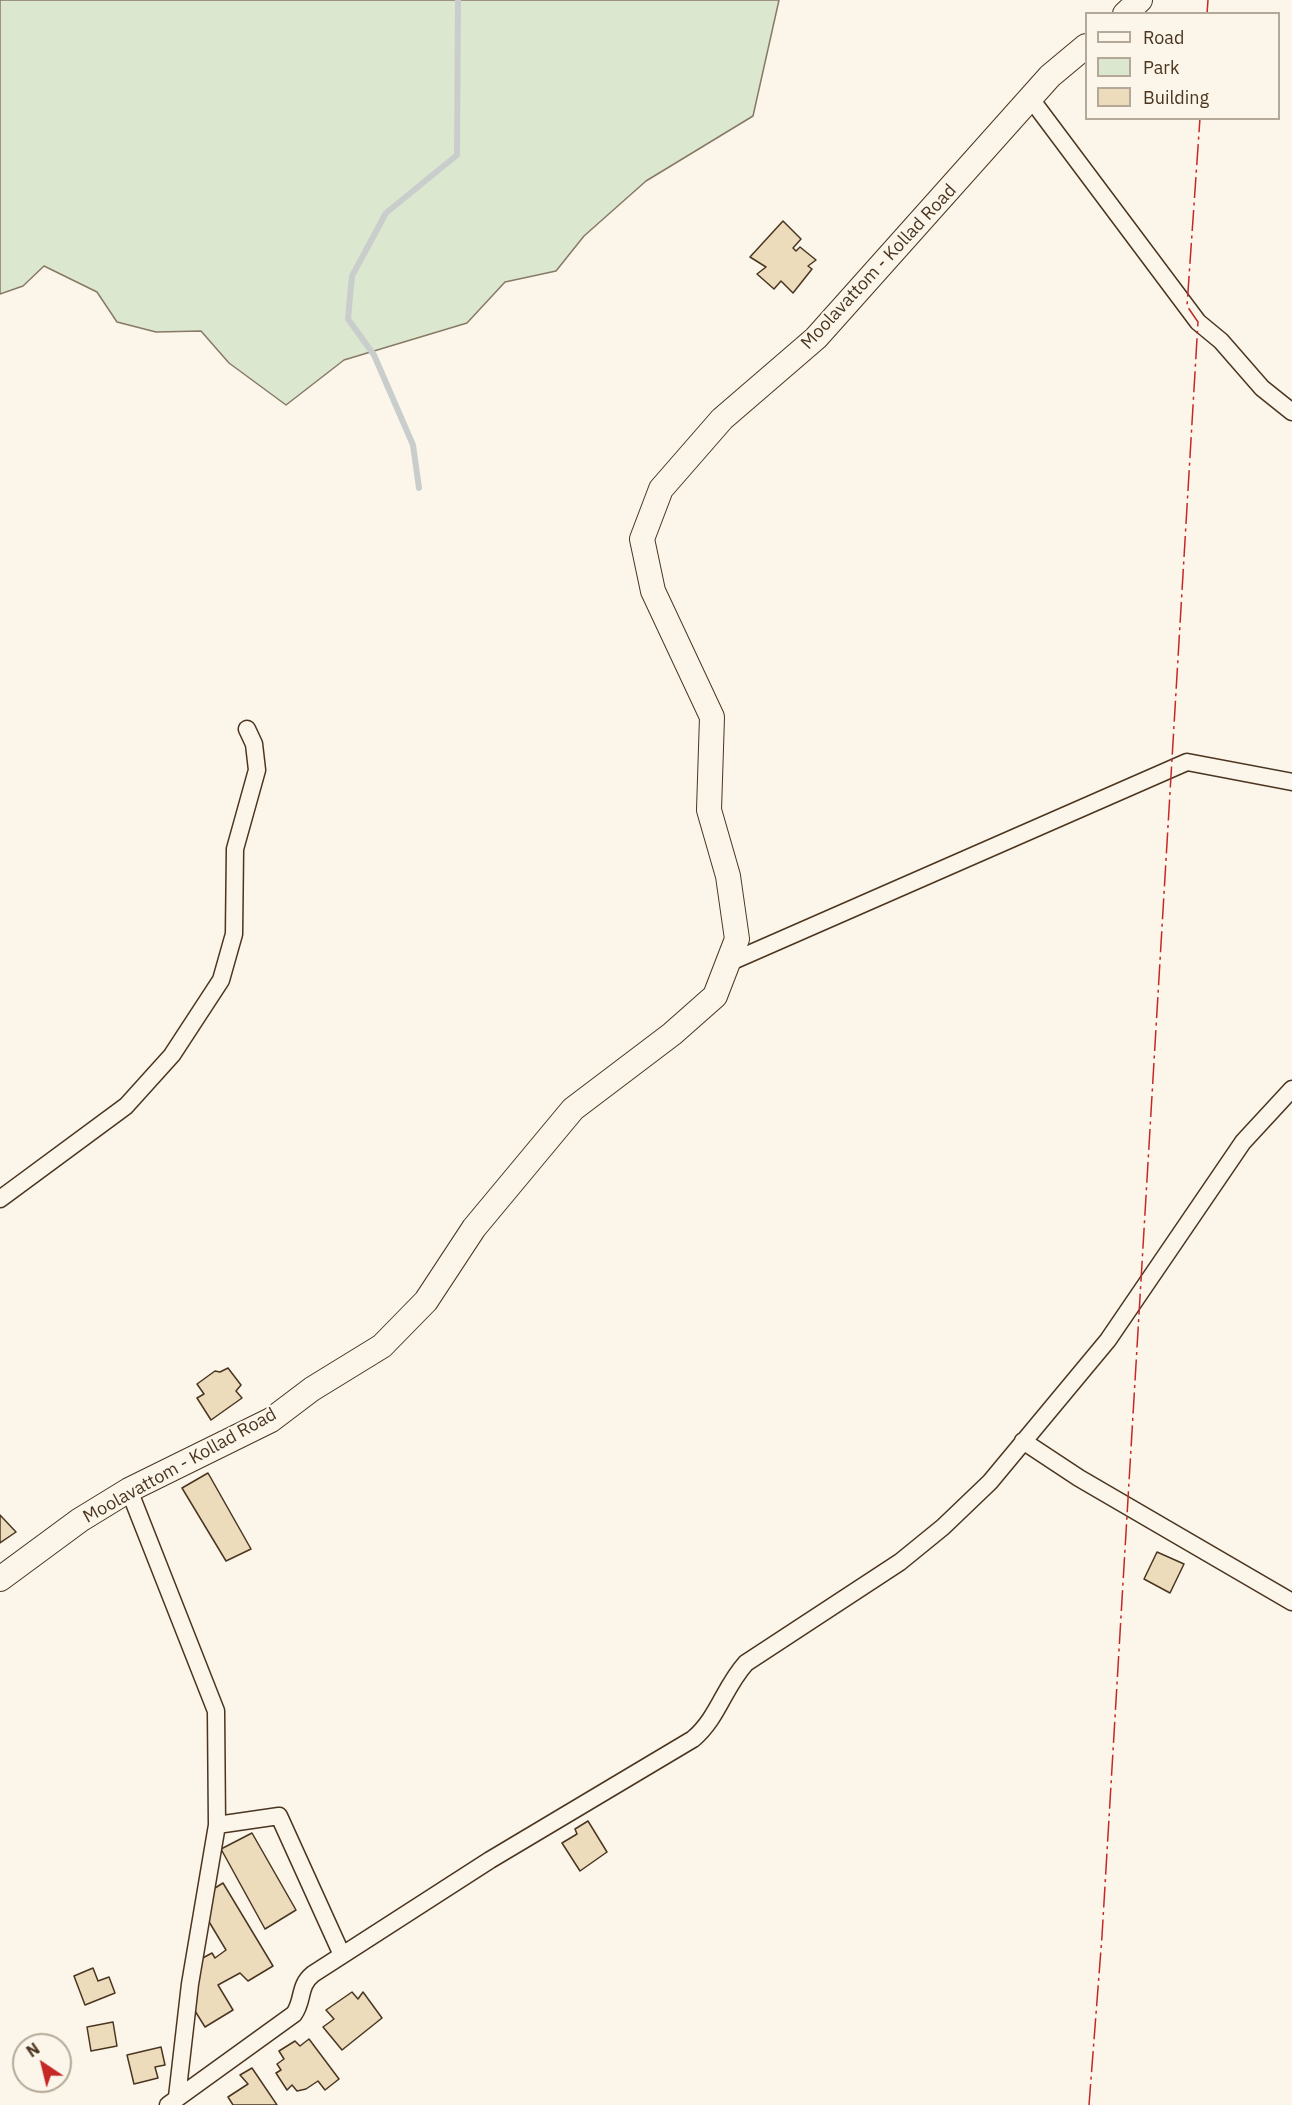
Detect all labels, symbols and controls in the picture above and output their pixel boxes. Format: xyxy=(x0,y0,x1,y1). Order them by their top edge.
legend xyxy=(1085,12,1280,120)
text: Road xyxy=(1143,26,1184,49)
text: Park xyxy=(1143,56,1179,79)
text: Building xyxy=(1143,86,1209,109)
street label: Moolavattom - Kollad Road xyxy=(797,180,961,354)
street label: Moolavattom - Kollad Road xyxy=(80,1404,280,1528)
north arrow xyxy=(12,2033,72,2093)
text: N xyxy=(22,2038,43,2061)

